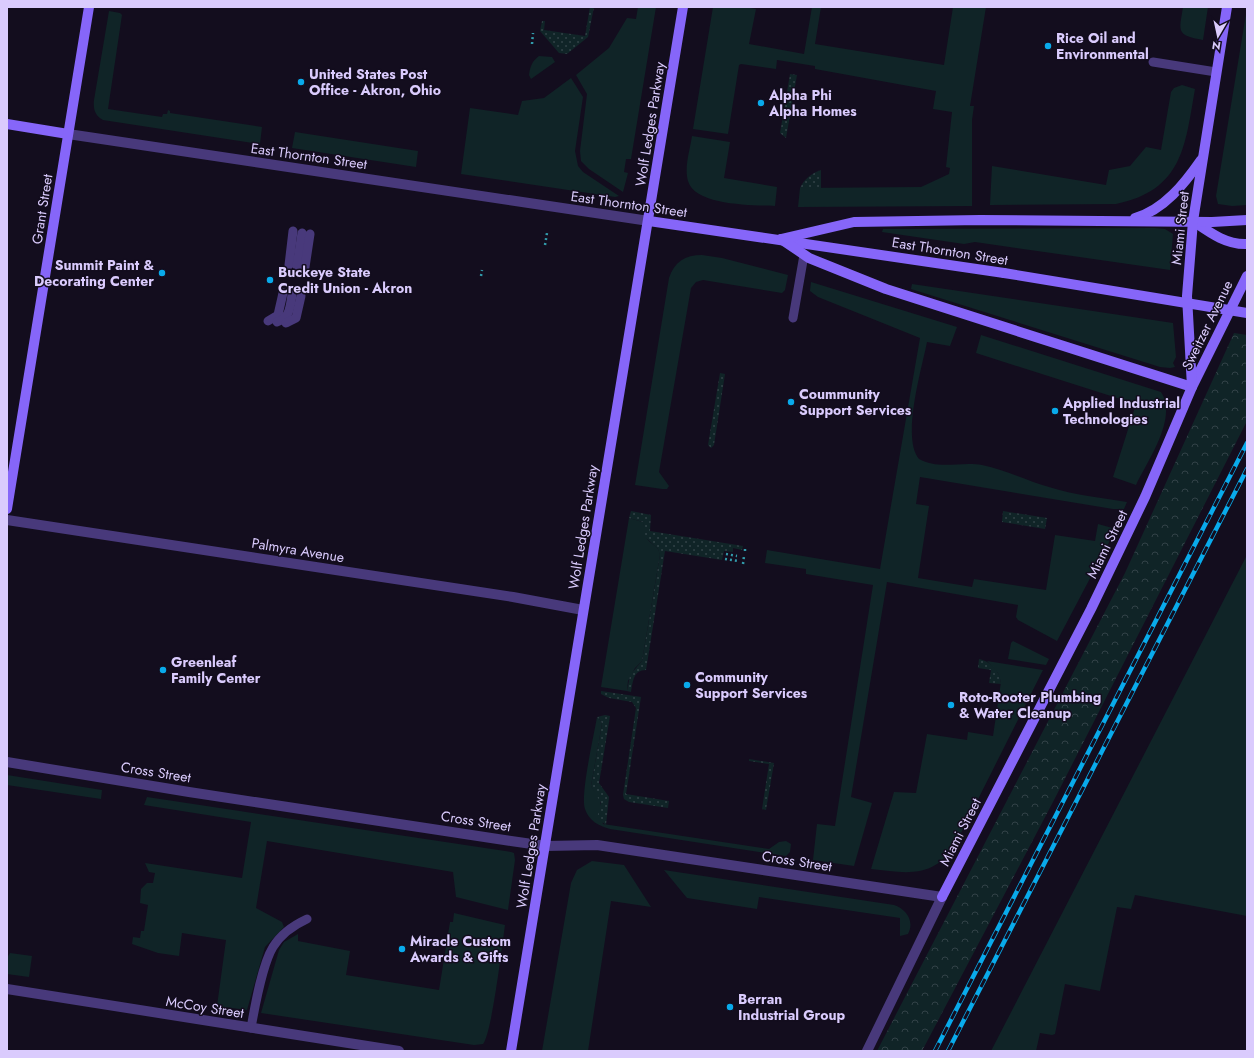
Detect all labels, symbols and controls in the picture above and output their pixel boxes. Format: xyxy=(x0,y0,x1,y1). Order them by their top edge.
north arrow xyxy=(1198,16,1238,56)
place label: Rice Oil and Environmental xyxy=(1056,28,1149,64)
text: N xyxy=(1211,37,1222,54)
marker: Rice Oil and Environmental xyxy=(1043,41,1053,51)
street label: Wolf Ledges Parkway xyxy=(630,59,670,188)
place label: United States Post Office - Akron, Ohio xyxy=(309,64,441,100)
marker: United States Post Office - Akron, Ohio xyxy=(296,77,306,87)
place label: Alpha Phi Alpha Homes xyxy=(768,85,857,121)
marker: Alpha Phi Alpha Homes xyxy=(756,98,766,108)
street label: East Thornton Street xyxy=(250,138,369,174)
street label: Grant Street xyxy=(27,172,58,245)
street label: East Thornton Street xyxy=(570,186,689,222)
street label: Miami Street xyxy=(1166,190,1194,266)
street label: East Thornton Street xyxy=(891,232,1010,270)
place label: Summit Paint & Decorating Center xyxy=(34,255,154,291)
place label: Buckeye State Credit Union - Akron xyxy=(278,262,412,298)
marker: Summit Paint & Decorating Center xyxy=(157,268,167,278)
marker: Buckeye State Credit Union - Akron xyxy=(265,275,275,285)
street label: Sweitzer Avenue xyxy=(1177,277,1237,373)
place label: Coummunity Support Services xyxy=(799,384,912,420)
place label: Applied Industrial Technologies xyxy=(1062,393,1180,429)
marker: Coummunity Support Services xyxy=(786,397,796,407)
marker: Applied Industrial Technologies xyxy=(1050,406,1060,416)
street label: Wolf Ledges Parkway xyxy=(563,462,603,591)
street label: Miami Street xyxy=(1082,506,1132,582)
street label: Palmyra Avenue xyxy=(250,533,346,567)
place label: Greenleaf Family Center xyxy=(171,652,261,688)
marker: Greenleaf Family Center xyxy=(158,665,168,675)
place label: Community Support Services xyxy=(695,667,808,703)
marker: Community Support Services xyxy=(682,680,692,690)
place label: Roto-Rooter Plumbing & Water Cleanup xyxy=(959,687,1101,723)
marker: Roto-Rooter Plumbing & Water Cleanup xyxy=(946,700,956,710)
street label: Cross Street xyxy=(120,757,193,788)
street label: Wolf Ledges Parkway xyxy=(511,781,551,910)
street label: Miami Street xyxy=(934,794,986,869)
street label: Cross Street xyxy=(440,806,513,837)
street label: Cross Street xyxy=(761,846,834,877)
place label: Miracle Custom Awards & Gifts xyxy=(409,931,511,967)
marker: Miracle Custom Awards & Gifts xyxy=(397,944,407,954)
place label: Berran Industrial Group xyxy=(738,989,845,1025)
street label: McCoy Street xyxy=(165,991,246,1023)
marker: Berran Industrial Group xyxy=(725,1002,735,1012)

